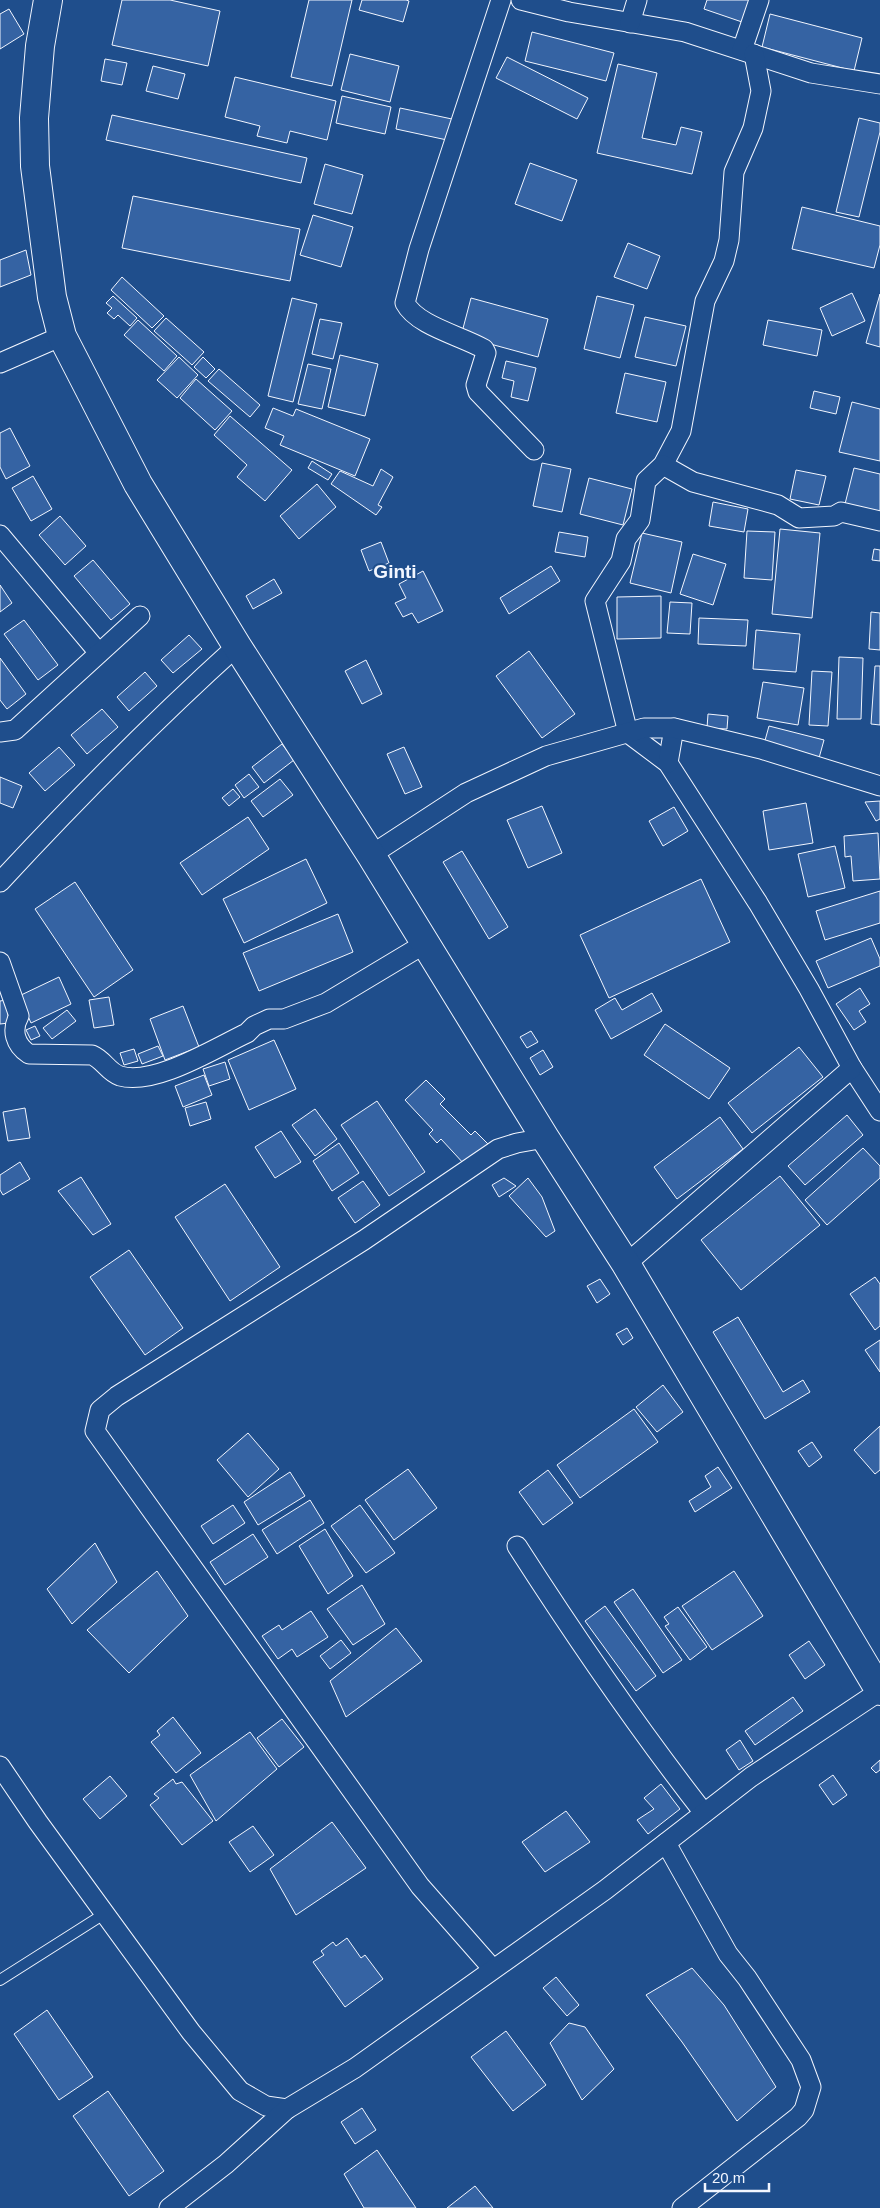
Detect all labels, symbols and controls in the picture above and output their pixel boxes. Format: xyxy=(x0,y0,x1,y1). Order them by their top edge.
district label: Ginti xyxy=(373,561,417,582)
scale bar xyxy=(705,2160,769,2192)
text: 20 m xyxy=(712,2169,745,2186)

